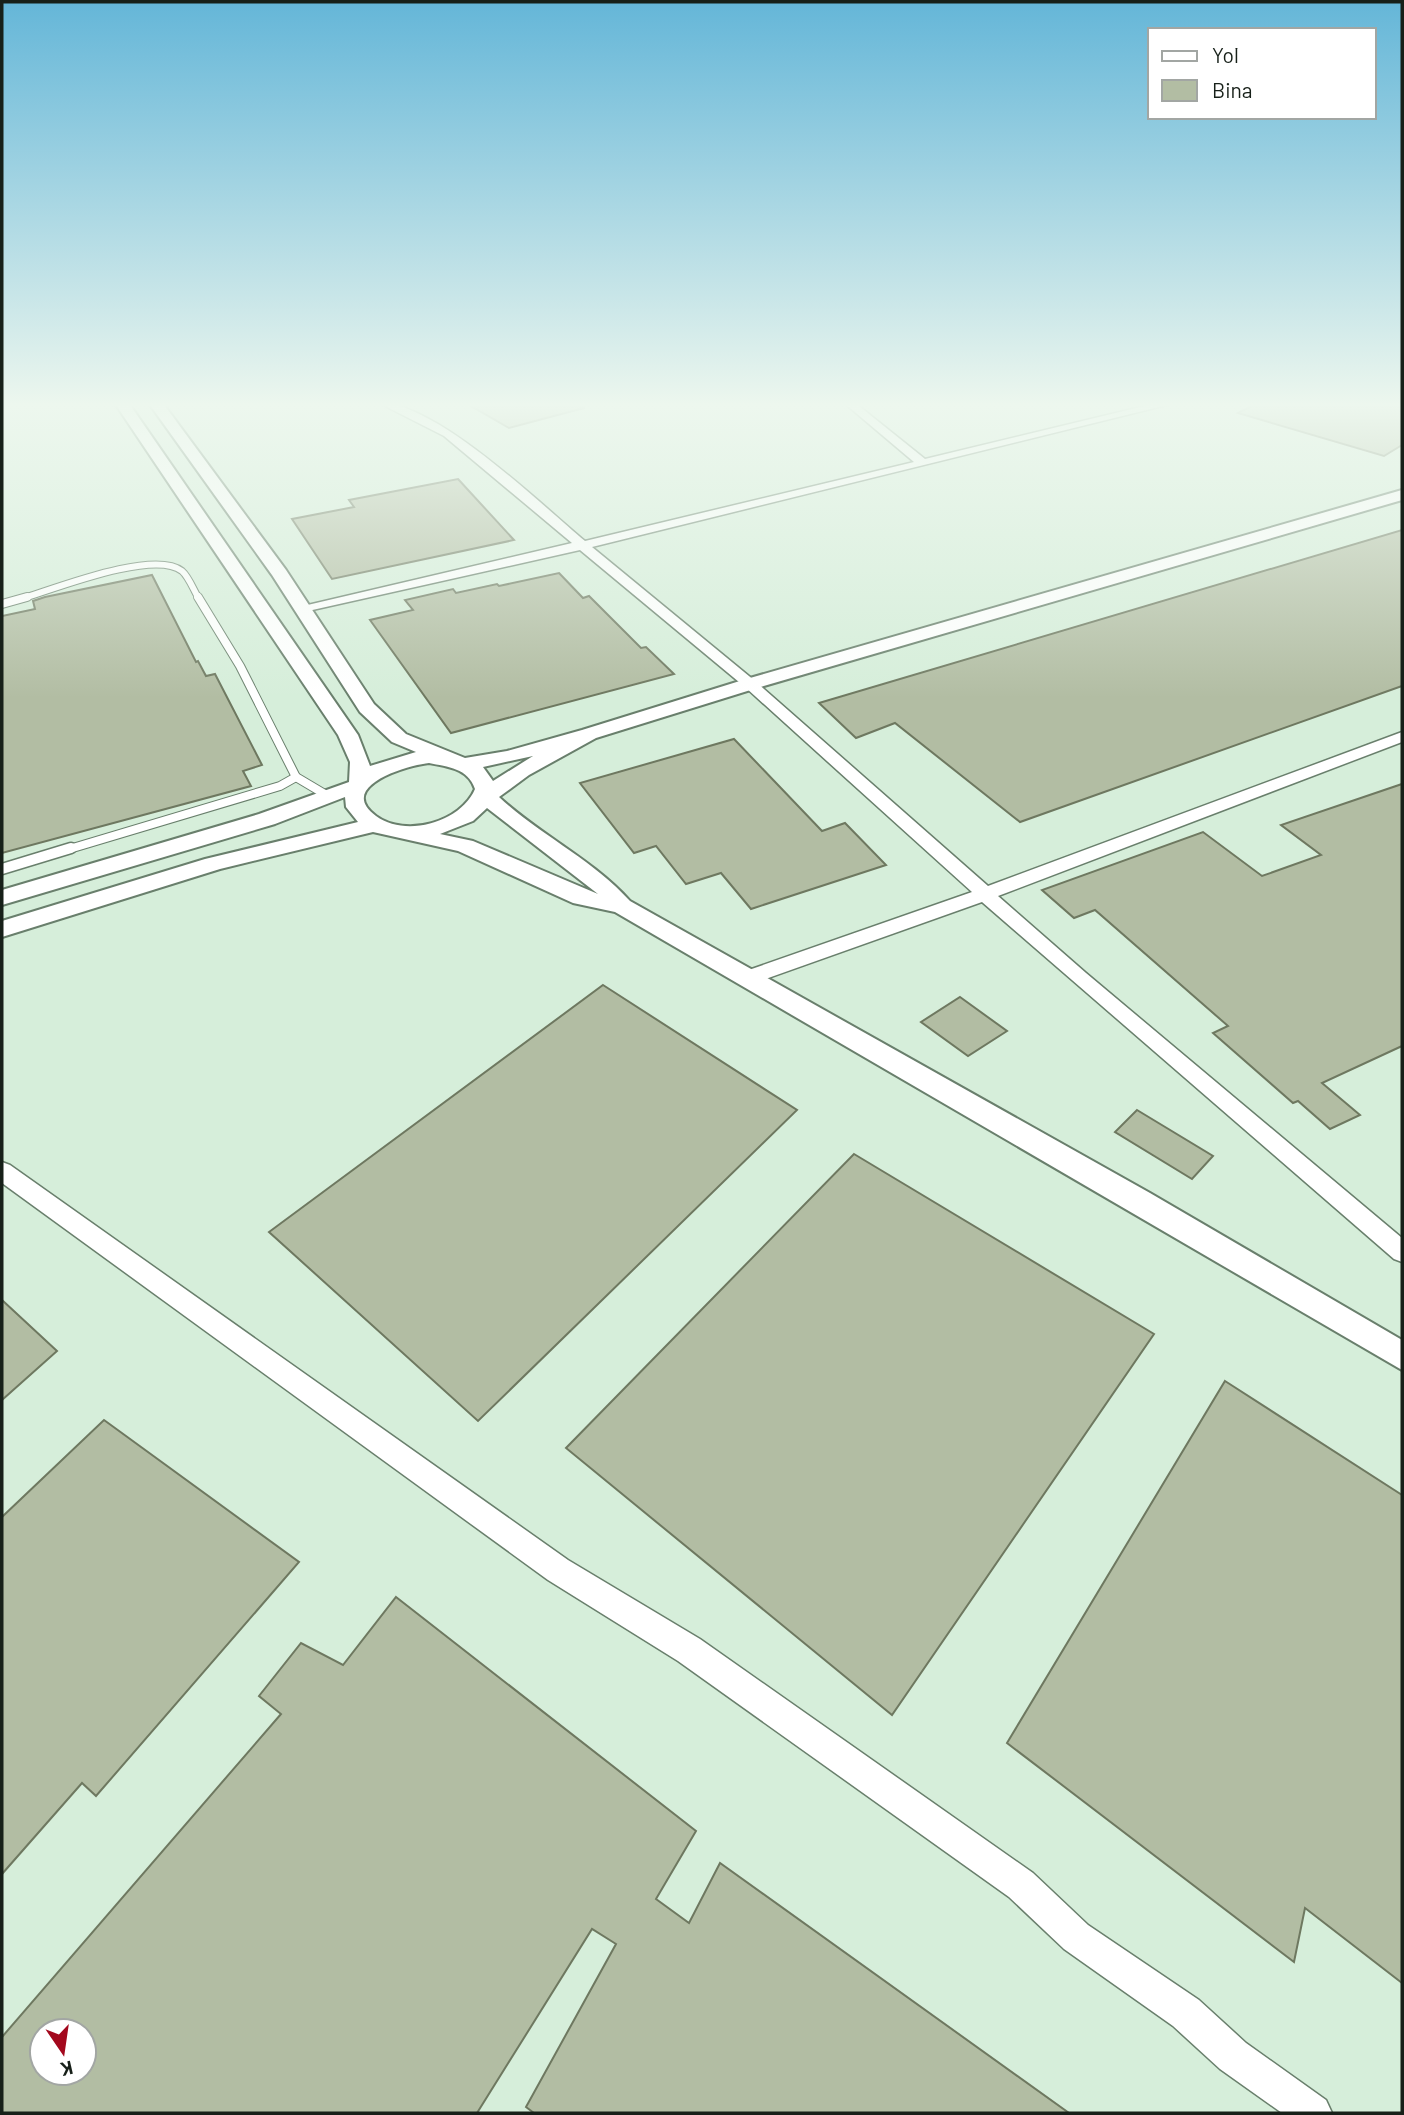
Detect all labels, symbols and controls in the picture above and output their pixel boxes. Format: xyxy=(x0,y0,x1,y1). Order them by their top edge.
legend xyxy=(1148,28,1376,119)
text: Yol xyxy=(1212,42,1239,67)
text: Bina xyxy=(1212,77,1253,102)
north arrow xyxy=(28,2017,98,2087)
text: K xyxy=(58,2057,75,2082)

